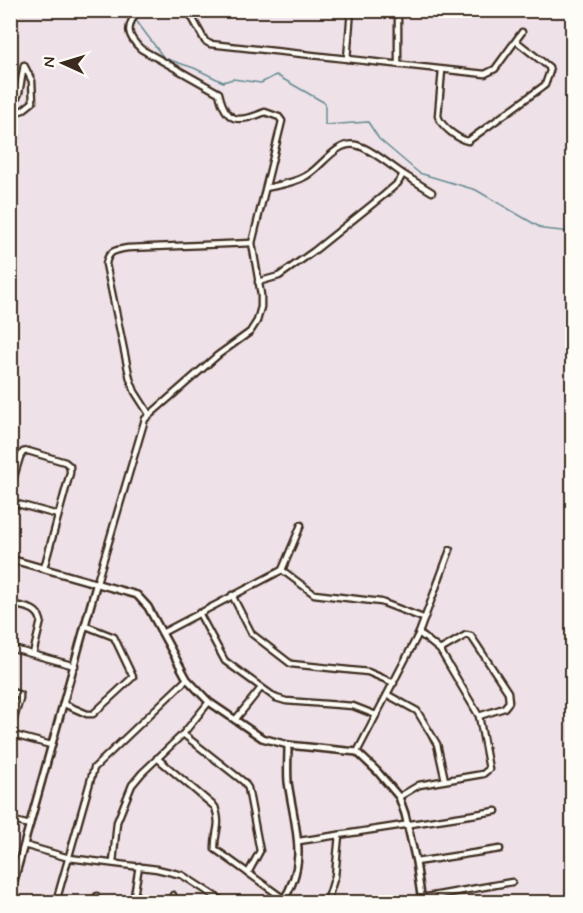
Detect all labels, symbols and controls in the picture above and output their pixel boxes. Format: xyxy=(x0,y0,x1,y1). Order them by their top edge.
north arrow xyxy=(33,33,93,93)
text: N xyxy=(39,56,60,68)

